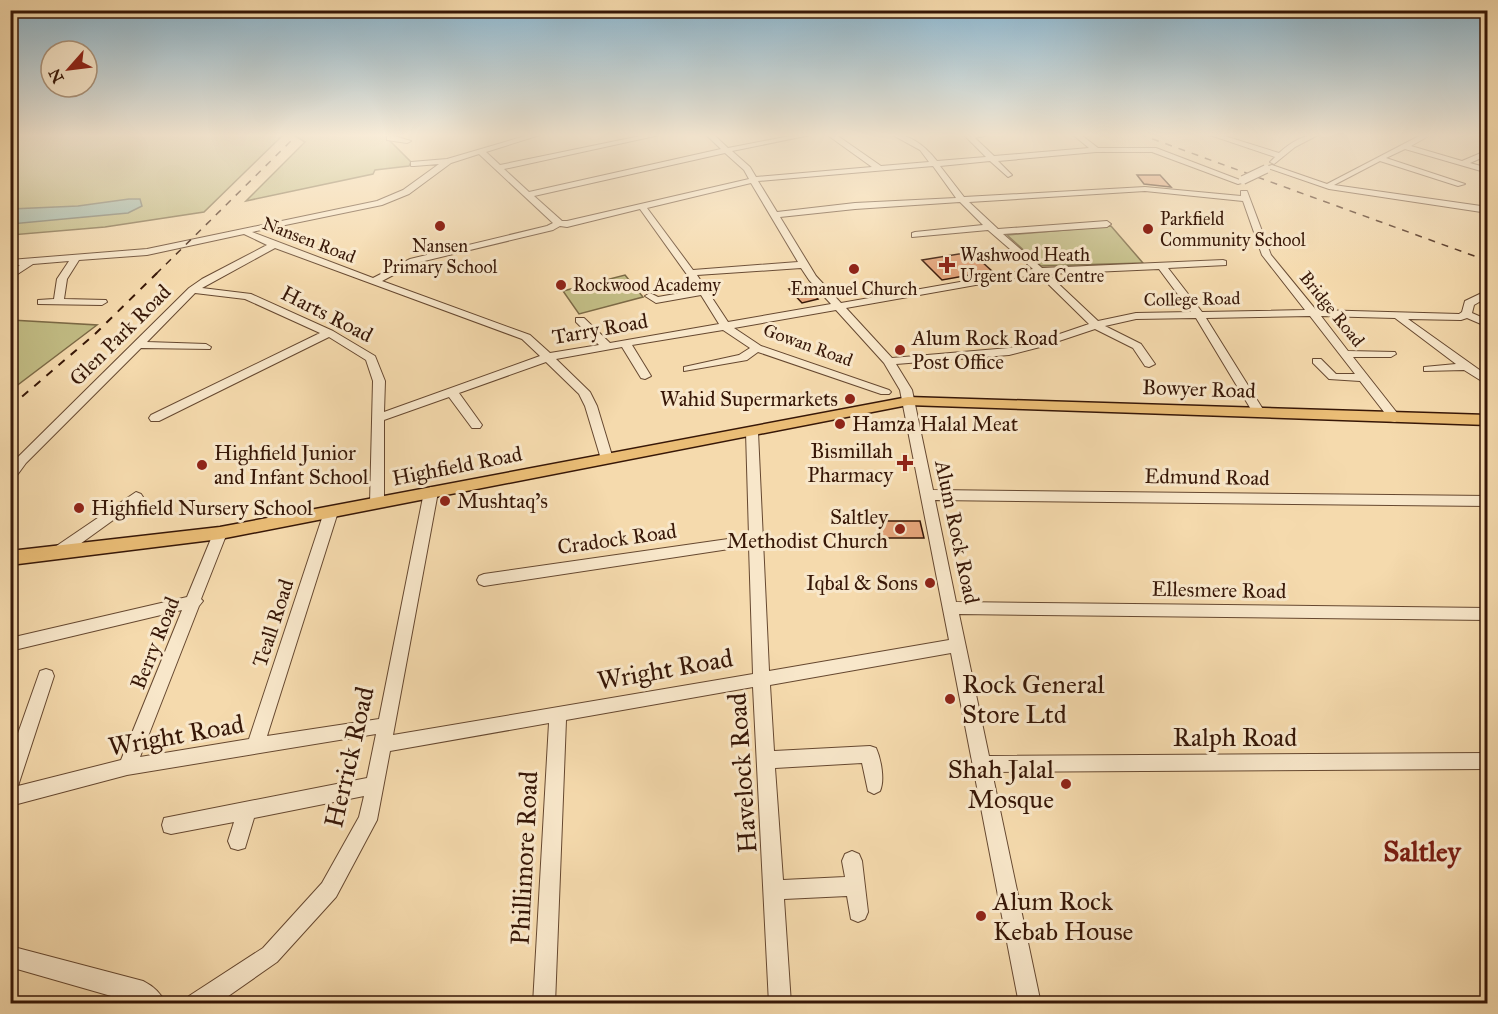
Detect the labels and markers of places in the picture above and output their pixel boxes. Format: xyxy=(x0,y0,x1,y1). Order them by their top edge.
place label: Parkfield Community School xyxy=(1160,208,1306,251)
marker: Nansen Primary School xyxy=(433,219,447,233)
marker: Parkfield Community School xyxy=(1141,222,1155,236)
place label: Nansen Primary School xyxy=(383,235,498,278)
place label: Washwood Heath Urgent Care Centre xyxy=(960,244,1104,288)
marker: Washwood Heath Urgent Care Centre xyxy=(938,256,956,274)
marker: Emanuel Church xyxy=(847,262,861,276)
place label: Rockwood Academy xyxy=(573,274,721,296)
marker: Rockwood Academy xyxy=(554,278,568,292)
place label: Emanuel Church xyxy=(790,278,918,300)
place label: Alum Rock Road Post Office xyxy=(911,325,1059,375)
marker: Alum Rock Road Post Office xyxy=(893,343,907,357)
place label: Wahid Supermarkets xyxy=(660,386,838,412)
marker: Wahid Supermarkets xyxy=(843,392,857,406)
place label: Hamza Halal Meat xyxy=(852,411,1019,437)
marker: Hamza Halal Meat xyxy=(833,417,847,431)
place label: Bismillah Pharmacy xyxy=(807,438,894,488)
place label: Highfield Junior and Infant School xyxy=(214,440,369,490)
marker: Bismillah Pharmacy xyxy=(898,456,912,470)
marker: Highfield Junior and Infant School xyxy=(195,458,209,472)
place label: Mushtaq's xyxy=(457,488,548,514)
marker: Mushtaq's xyxy=(438,494,452,508)
place label: Highfield Nursery School xyxy=(91,495,313,521)
marker: Highfield Nursery School xyxy=(72,501,86,515)
place label: Saltley Methodist Church xyxy=(727,504,889,554)
marker: Saltley Methodist Church xyxy=(893,522,907,536)
place label: Iqbal & Sons xyxy=(806,570,918,596)
marker: Iqbal & Sons xyxy=(923,576,937,590)
place label: Rock General Store Ltd xyxy=(962,668,1105,730)
marker: Rock General Store Ltd xyxy=(943,692,957,706)
place label: Shah Jalal Mosque xyxy=(948,753,1054,815)
marker: Shah Jalal Mosque xyxy=(1059,777,1073,791)
place label: Alum Rock Kebab House xyxy=(992,885,1134,947)
marker: Alum Rock Kebab House xyxy=(974,909,988,923)

